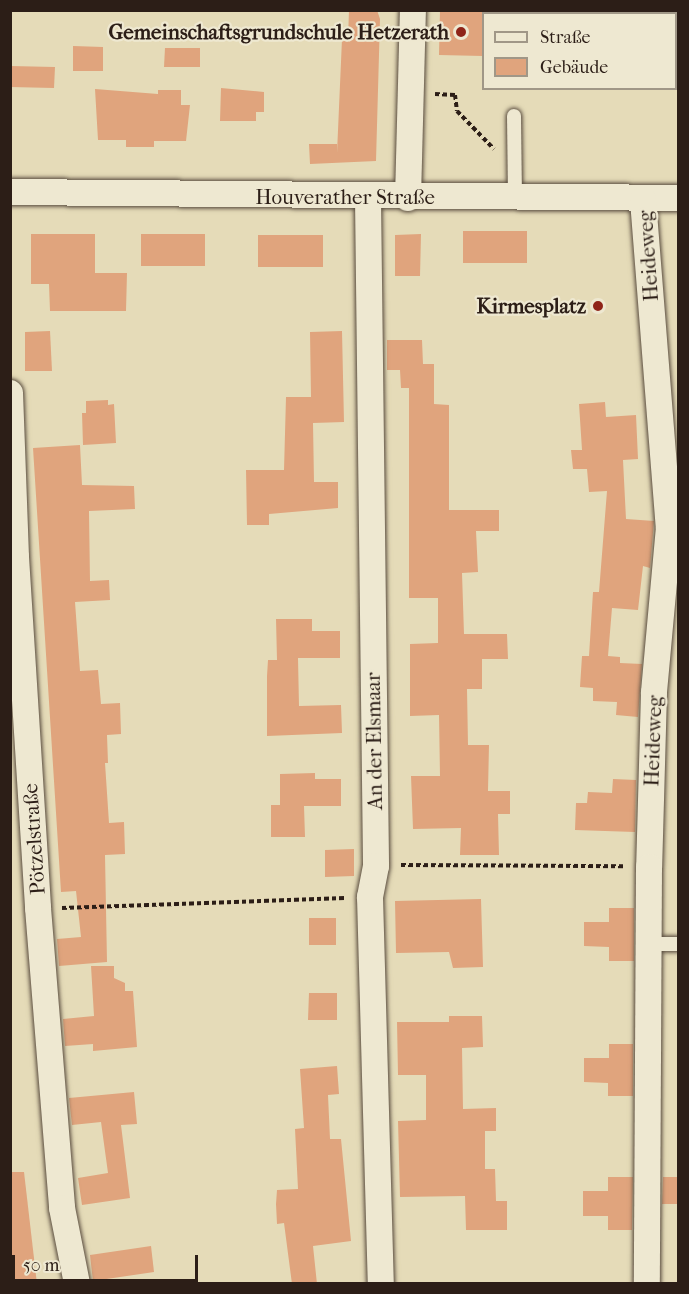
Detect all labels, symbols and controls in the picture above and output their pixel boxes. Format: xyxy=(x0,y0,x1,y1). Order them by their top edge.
legend xyxy=(482,12,677,90)
place label: Gemeinschaftsgrundschule Hetzerath xyxy=(108,19,449,45)
marker: Gemeinschaftsgrundschule Hetzerath xyxy=(454,25,468,39)
text: Straße xyxy=(540,27,590,48)
text: Gebäude xyxy=(540,57,608,78)
street label: Houverather Straße xyxy=(255,184,435,210)
street label: Heideweg xyxy=(632,210,664,302)
place label: Kirmesplatz xyxy=(477,293,586,319)
marker: Kirmesplatz xyxy=(591,299,605,313)
street label: An der Elsmaar xyxy=(360,672,388,810)
street label: Heideweg xyxy=(639,695,667,787)
street label: Pötzelstraße xyxy=(18,782,50,896)
scale bar xyxy=(15,1243,201,1281)
text: 50 m xyxy=(23,1255,59,1276)

